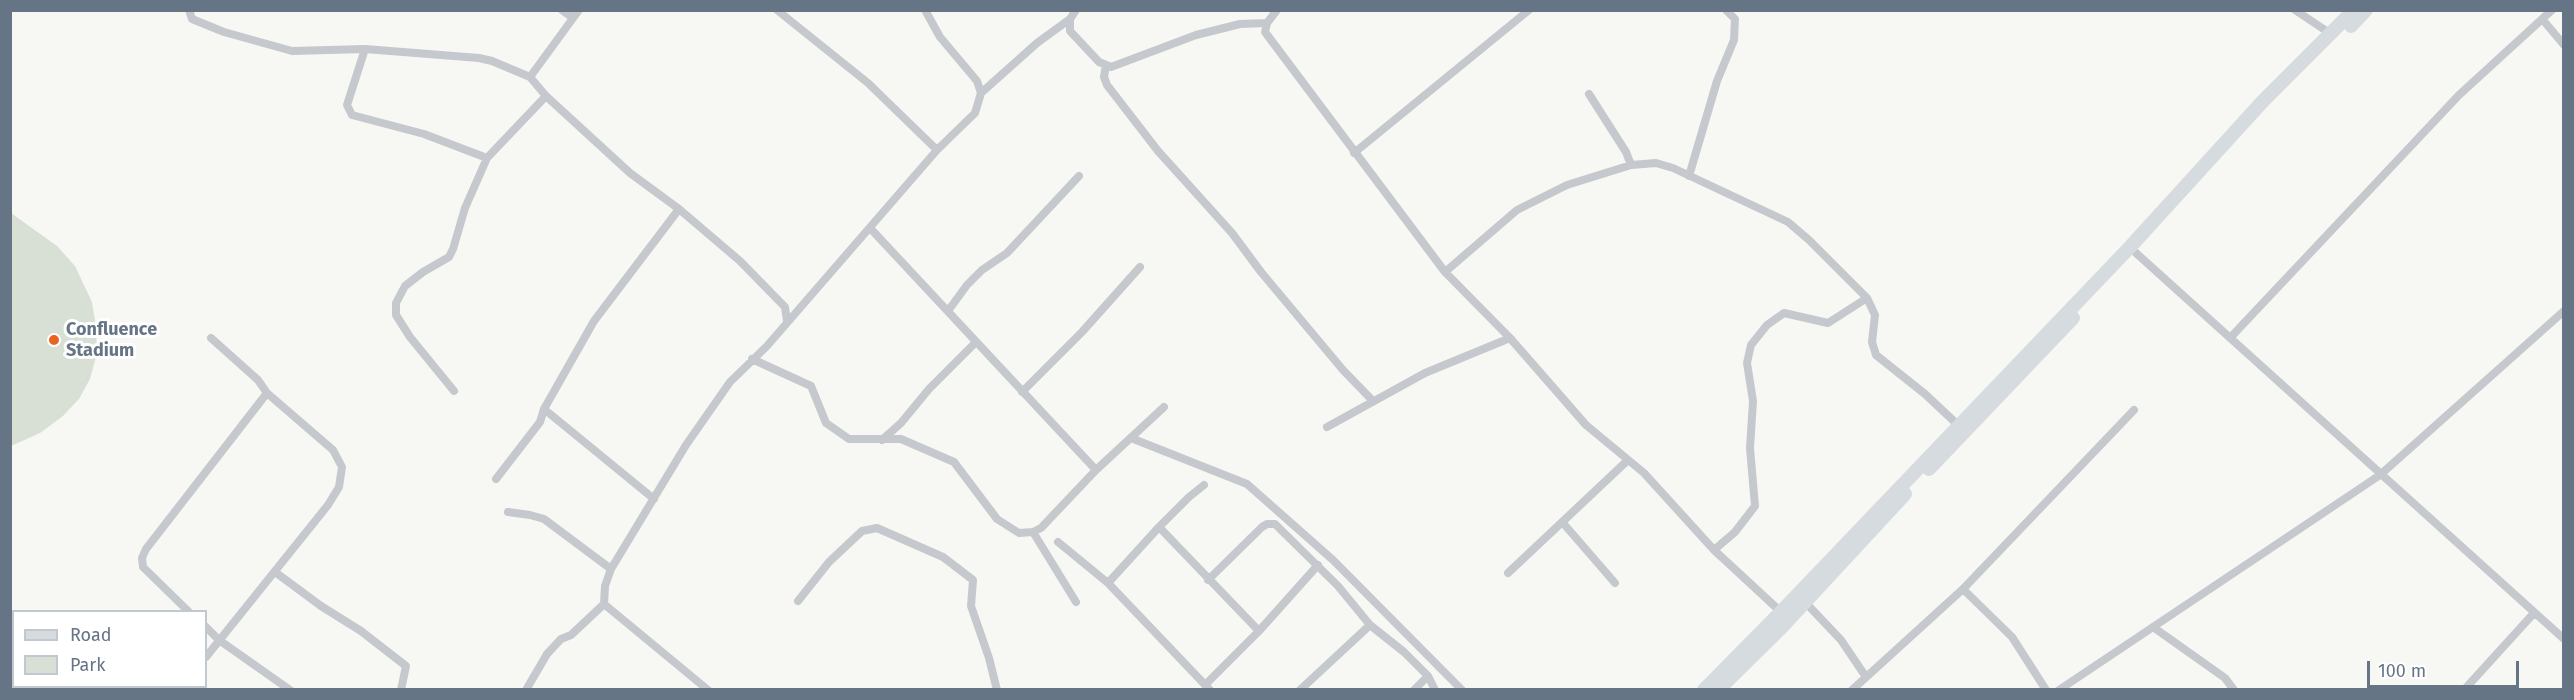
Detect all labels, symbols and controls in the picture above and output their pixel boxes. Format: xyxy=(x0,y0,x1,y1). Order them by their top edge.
place label: Confluence Stadium xyxy=(66,319,157,362)
marker: Confluence Stadium xyxy=(47,333,61,347)
legend xyxy=(12,610,207,688)
text: Road xyxy=(70,624,112,646)
scale bar xyxy=(2370,649,2522,687)
text: Park xyxy=(70,654,105,676)
text: 100 m xyxy=(2378,660,2426,682)

